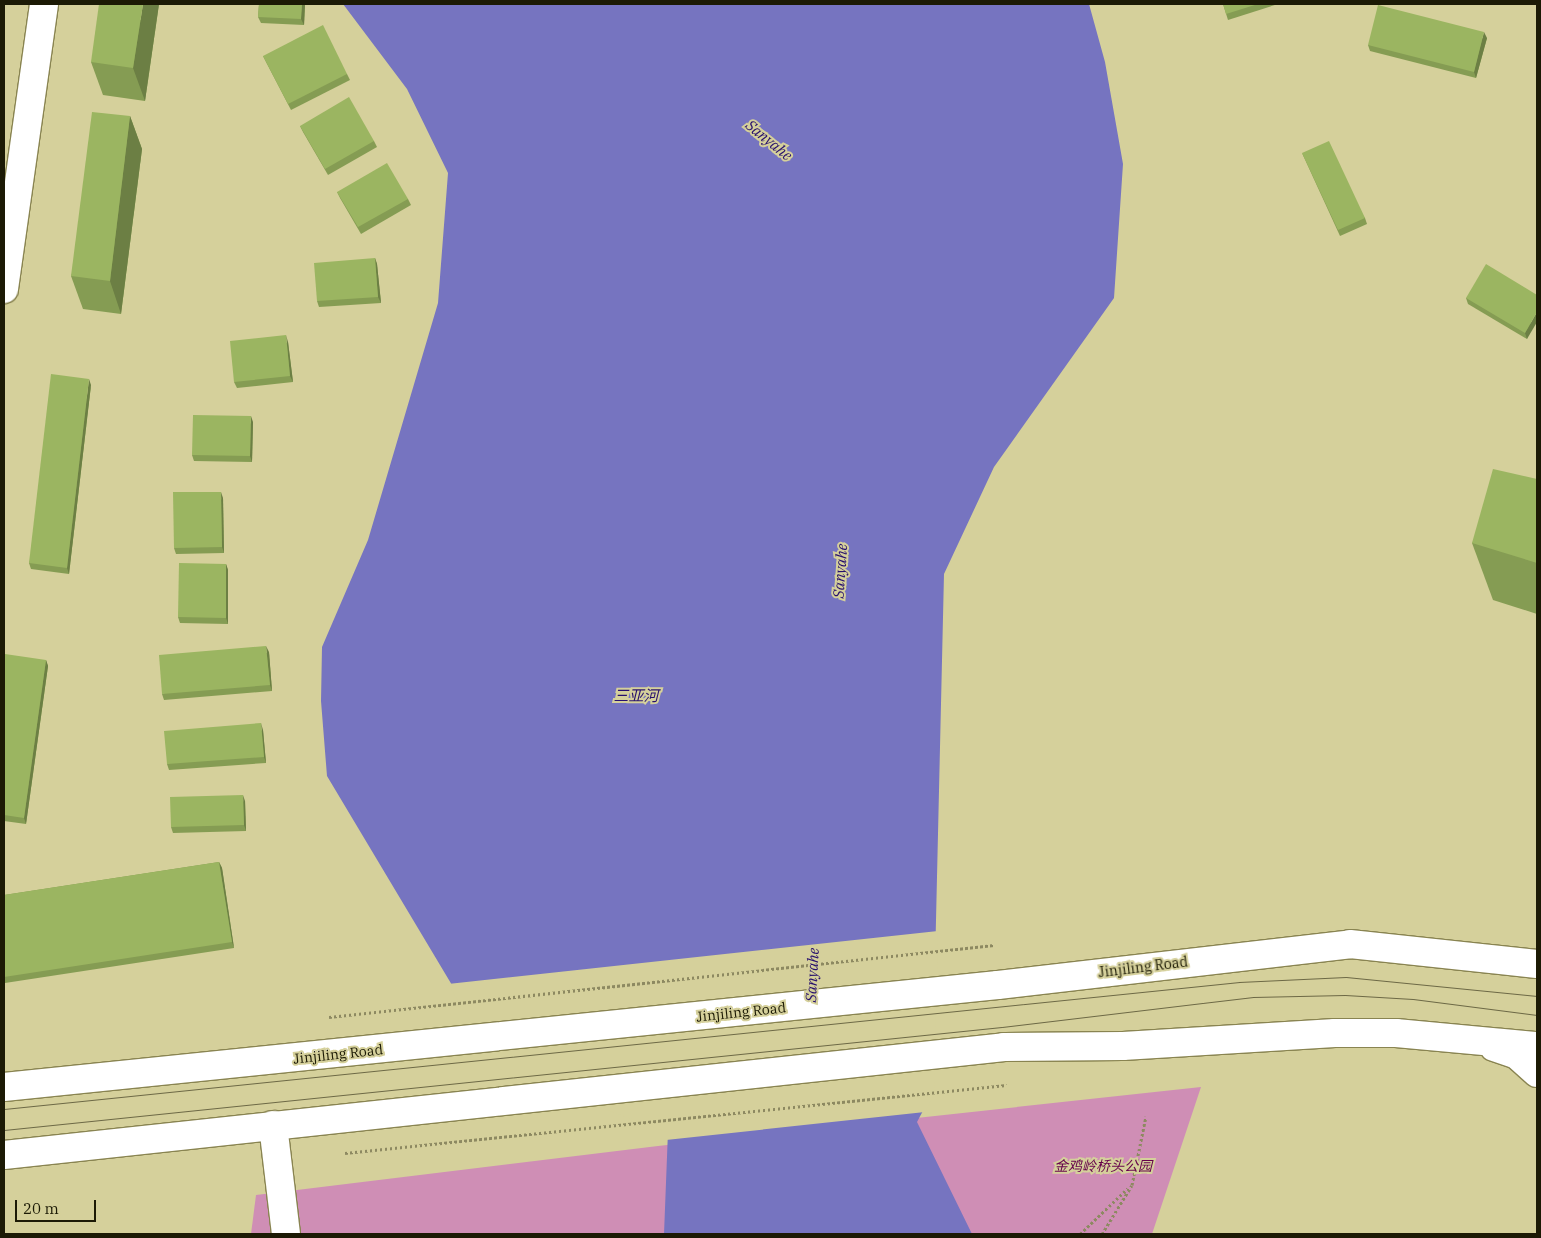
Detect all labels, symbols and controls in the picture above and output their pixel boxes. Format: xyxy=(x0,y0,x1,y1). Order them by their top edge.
water label: Sanyahe xyxy=(742,116,796,164)
water label: Sanyahe xyxy=(829,543,851,599)
water label: 三亚河 xyxy=(614,687,658,705)
water label: Sanyahe xyxy=(802,947,822,1003)
street label: Jinjiling Road xyxy=(1097,953,1189,981)
street label: Jinjiling Road xyxy=(695,999,787,1025)
street label: Jinjiling Road xyxy=(292,1041,384,1067)
park label: 金鸡岭桥头公园 xyxy=(1054,1158,1152,1174)
scale bar xyxy=(18,1190,99,1222)
text: 20 m xyxy=(23,1199,59,1218)

